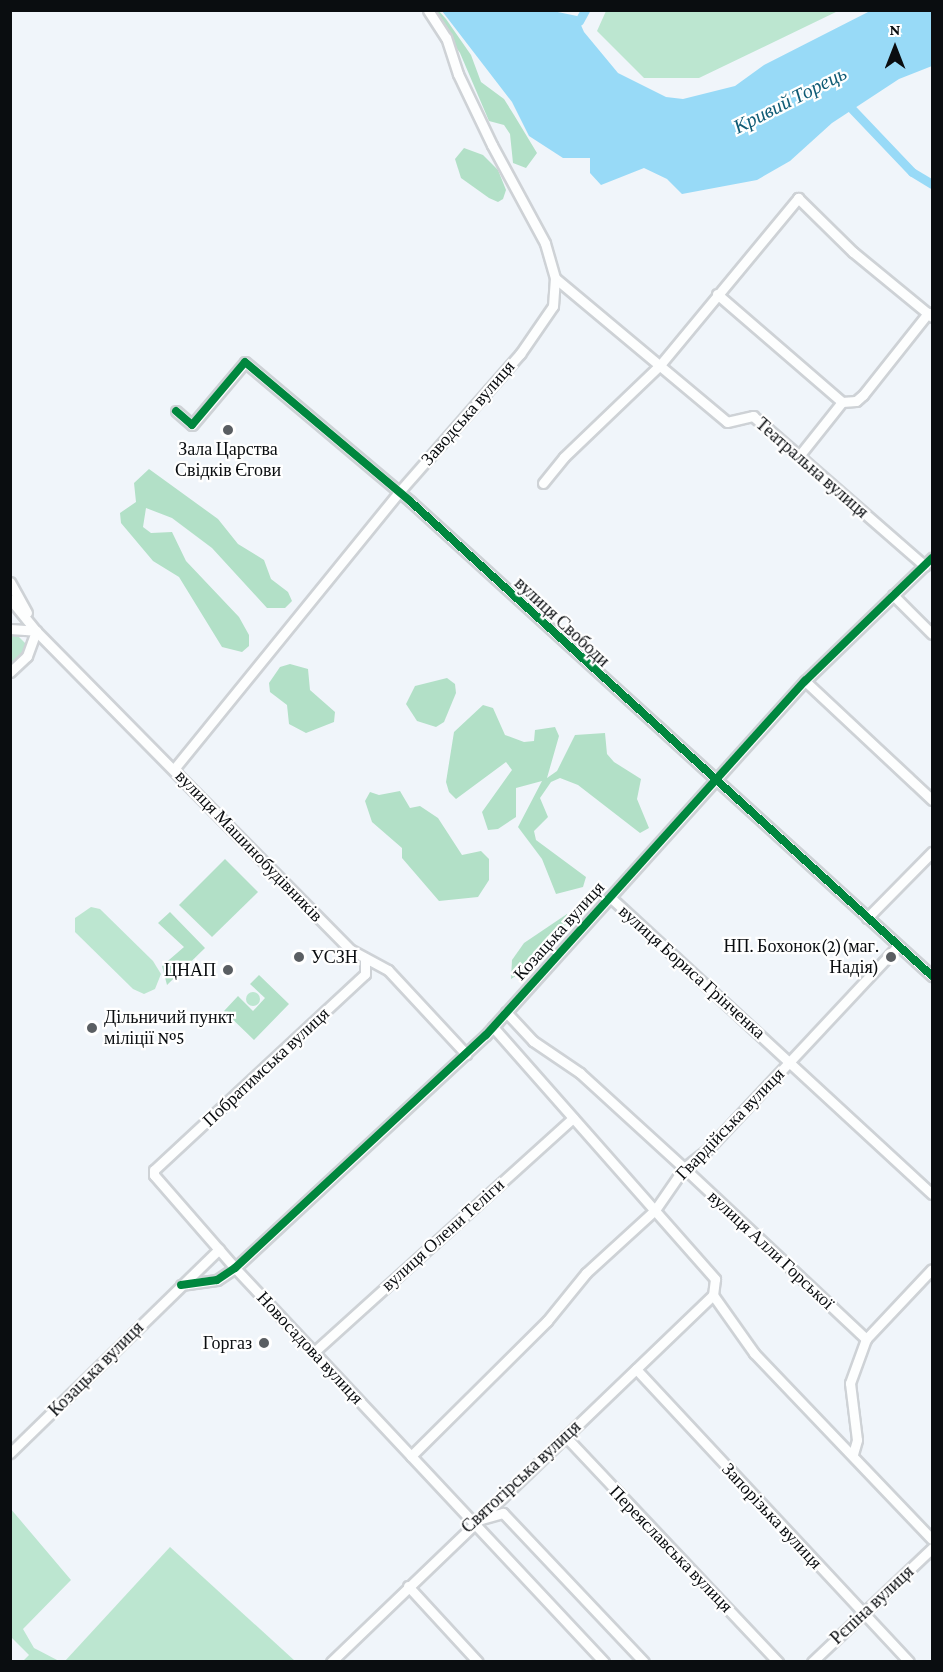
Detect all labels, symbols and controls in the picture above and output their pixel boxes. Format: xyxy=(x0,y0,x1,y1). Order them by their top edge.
north arrow xyxy=(865,18,925,78)
text: N xyxy=(890,21,900,38)
water label: Кривий Торець xyxy=(729,61,851,139)
street label: Заводська вулиця xyxy=(417,356,519,470)
street label: Театральна вулиця xyxy=(751,413,873,523)
marker: Зала Царства Свідків Єгови xyxy=(221,423,235,437)
place label: Зала Царства Свідків Єгови xyxy=(175,439,281,482)
street label: вулиця Свободи xyxy=(510,573,614,671)
street label: вулиця Машинобудівників xyxy=(171,766,327,926)
street label: Козацька вулиця xyxy=(509,877,609,985)
street label: вулиця Бориса Грінченка xyxy=(614,901,770,1043)
place label: НП. Бохонок(2)(маг. Надія) xyxy=(724,936,879,978)
place label: УСЗН xyxy=(311,946,358,968)
marker: УСЗН xyxy=(292,950,306,964)
marker: НП. Бохонок(2)(маг. Надія) xyxy=(884,950,898,964)
place label: ЦНАП xyxy=(164,959,216,981)
marker: ЦНАП xyxy=(221,963,235,977)
street label: Побратимська вулиця xyxy=(198,1003,334,1131)
place label: Дільничий пункт міліції №5 xyxy=(104,1007,234,1050)
marker: Дільничий пункт міліції №5 xyxy=(85,1021,99,1035)
street label: Гвардійська вулиця xyxy=(671,1064,789,1184)
street label: вулиця Олени Теліги xyxy=(377,1174,509,1296)
street label: вулиця Алли Горської xyxy=(703,1186,839,1314)
street label: Новосадова вулиця xyxy=(252,1287,368,1409)
street label: Козацька вулиця xyxy=(44,1317,148,1421)
place label: Горгаз xyxy=(203,1332,252,1354)
marker: Горгаз xyxy=(257,1336,271,1350)
street label: Святогірська вулиця xyxy=(457,1416,585,1538)
street label: Запорізька вулиця xyxy=(717,1458,827,1574)
street label: Переяславська вулиця xyxy=(605,1481,737,1617)
street label: Рєпіна вулиця xyxy=(826,1561,918,1649)

